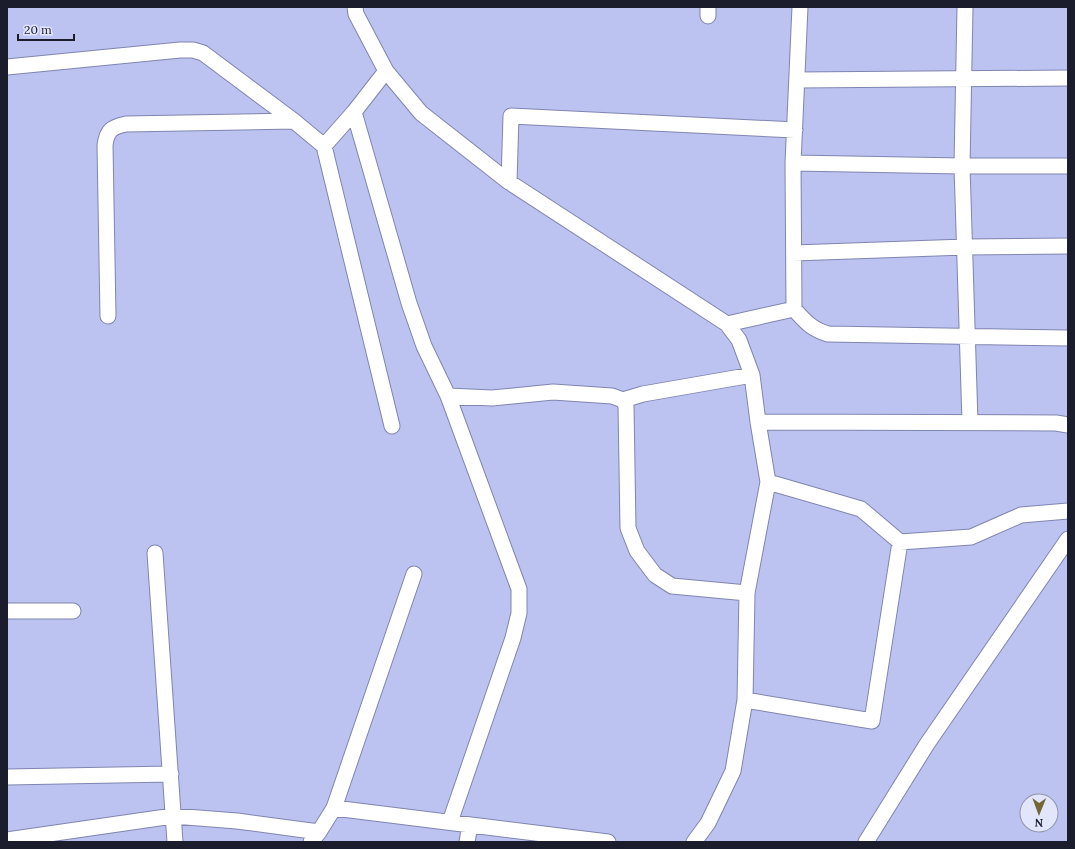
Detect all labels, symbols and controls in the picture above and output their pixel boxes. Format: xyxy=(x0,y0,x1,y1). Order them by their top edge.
scale bar xyxy=(18,16,74,42)
text: 20 m xyxy=(24,22,52,37)
north arrow xyxy=(1019,793,1059,833)
text: N xyxy=(1034,816,1043,830)

